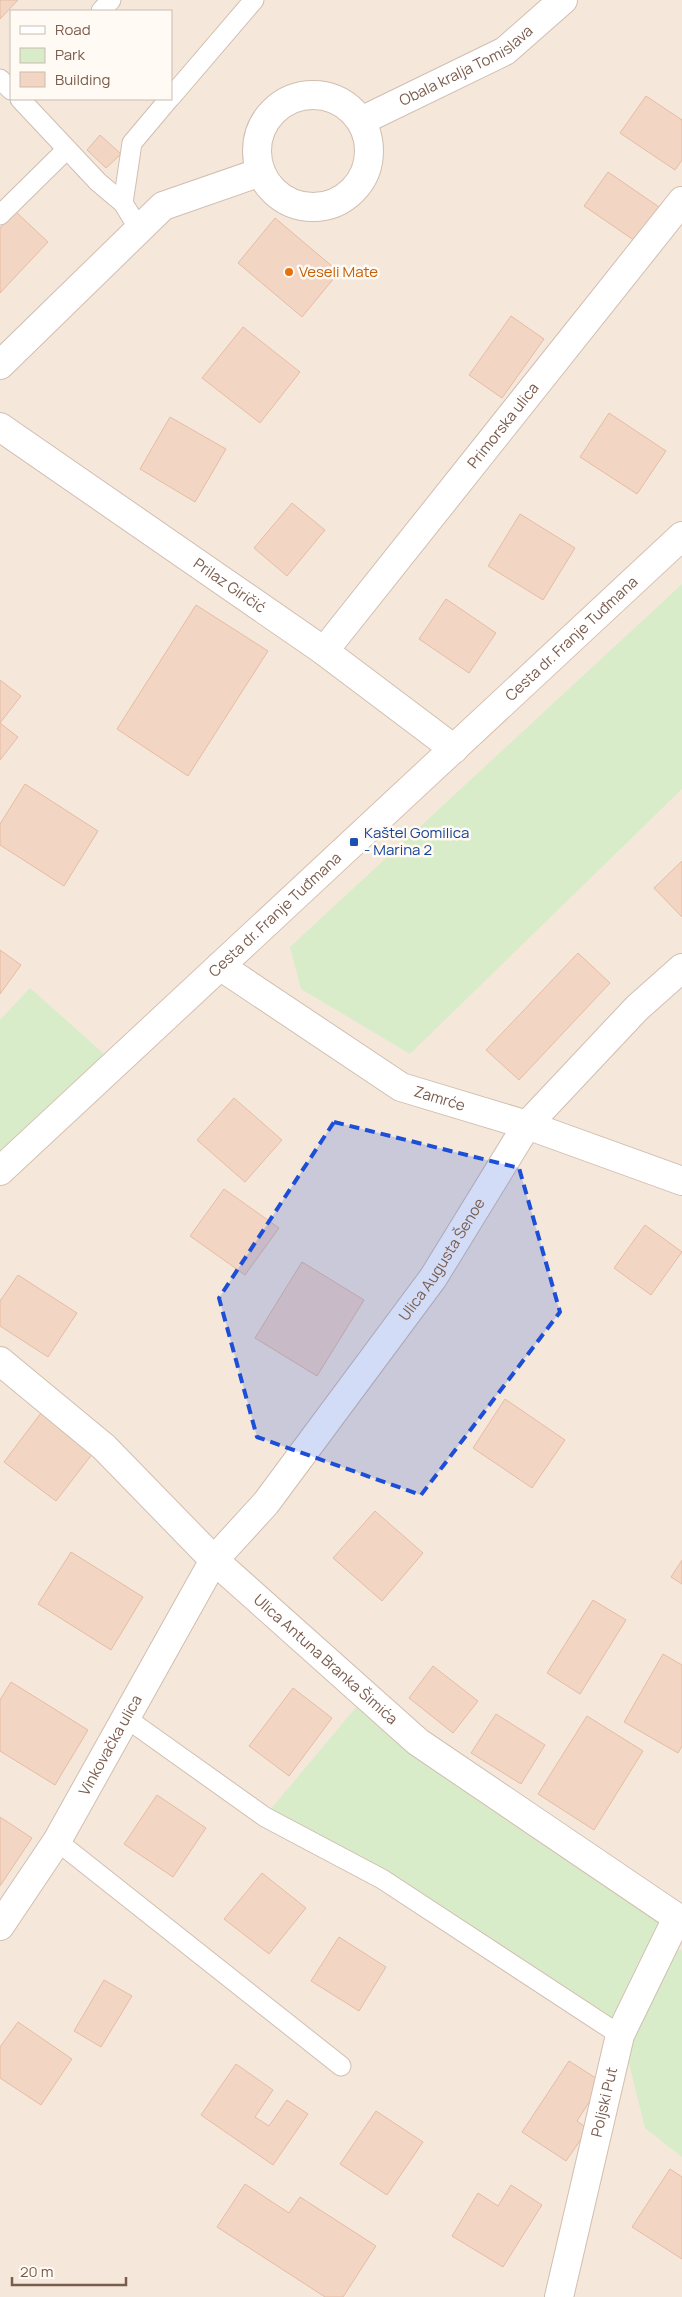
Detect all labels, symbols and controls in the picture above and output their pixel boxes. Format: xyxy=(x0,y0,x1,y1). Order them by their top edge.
legend xyxy=(10,10,172,100)
text: Road xyxy=(55,19,91,40)
street label: Obala kralja Tomislava xyxy=(396,20,537,111)
text: Park xyxy=(55,44,85,65)
text: Building xyxy=(55,69,110,90)
place label: Veseli Mate xyxy=(299,261,378,282)
marker: Veseli Mate xyxy=(283,266,295,278)
street label: Primorska ulica xyxy=(462,378,543,472)
street label: Prilaz Giričić xyxy=(189,553,270,618)
street label: Cesta dr. Franje Tuđmana xyxy=(500,571,642,706)
place label: Kaštel Gomilica - Marina 2 xyxy=(364,822,469,860)
marker: Kaštel Gomilica - Marina 2 xyxy=(348,836,360,848)
street label: Cesta dr. Franje Tuđmana xyxy=(204,847,346,982)
street label: Zamrće xyxy=(412,1081,468,1116)
street label: Ulica Augusta Šenoe xyxy=(394,1194,490,1325)
street label: Ulica Antuna Branka Šimića xyxy=(249,1589,402,1729)
street label: Vinkovačka ulica xyxy=(74,1691,147,1799)
street label: Poljski Put xyxy=(586,2065,622,2139)
scale bar xyxy=(12,2254,126,2286)
text: 20 m xyxy=(20,2261,53,2282)

